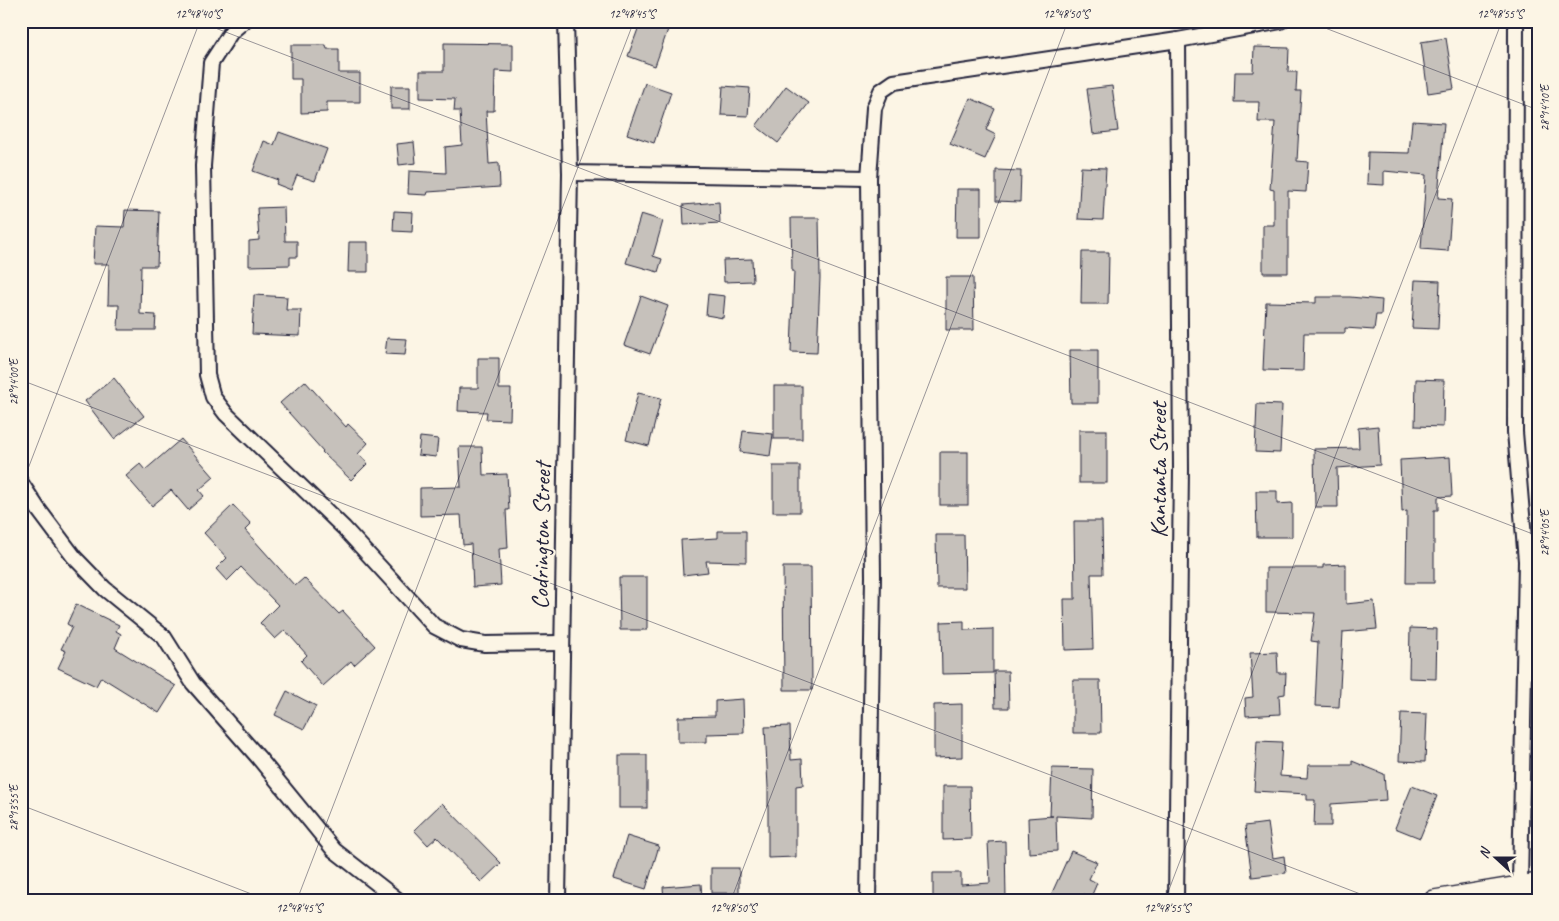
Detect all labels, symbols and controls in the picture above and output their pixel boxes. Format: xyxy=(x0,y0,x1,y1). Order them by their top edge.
text: 12°48'40"S xyxy=(175,6,223,22)
text: 12°48'45"S xyxy=(609,6,657,22)
text: 12°48'50"S xyxy=(1043,6,1091,22)
text: 12°48'55"S xyxy=(1477,6,1525,22)
text: 28°14'10"E xyxy=(1537,83,1553,131)
text: 28°14'00"E xyxy=(6,357,22,405)
street label: Kantanta Street xyxy=(1143,400,1173,538)
street label: Codrington Street xyxy=(525,459,557,610)
text: 28°14'05"E xyxy=(1537,508,1553,556)
text: 28°13'55"E xyxy=(6,783,22,831)
north arrow xyxy=(1472,834,1522,884)
text: N xyxy=(1475,844,1495,861)
text: 12°48'45"S xyxy=(276,900,324,916)
text: 12°48'50"S xyxy=(710,900,758,916)
text: 12°48'55"S xyxy=(1144,900,1192,916)

